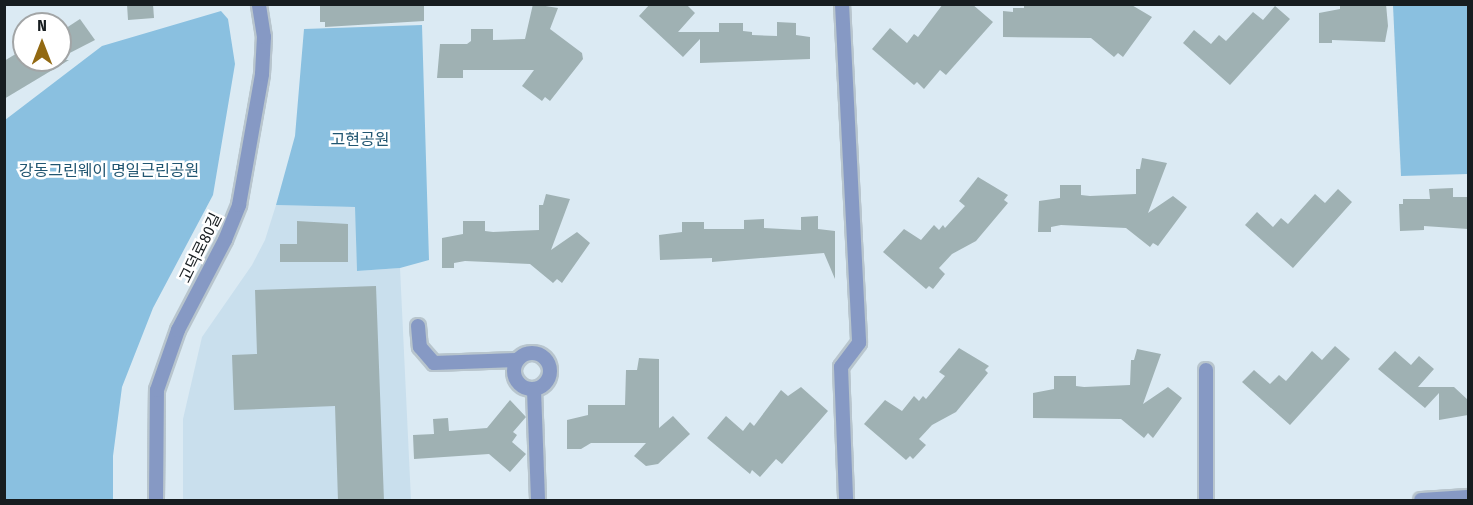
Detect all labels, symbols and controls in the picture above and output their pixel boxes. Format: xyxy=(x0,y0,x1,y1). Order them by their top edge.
north arrow xyxy=(12,12,72,72)
text: N xyxy=(37,16,47,35)
park label: 고현공원 xyxy=(331,130,389,150)
park label: 강동그린웨이 명일근린공원 xyxy=(19,161,199,181)
street label: 고덕로80길 xyxy=(176,210,226,286)

